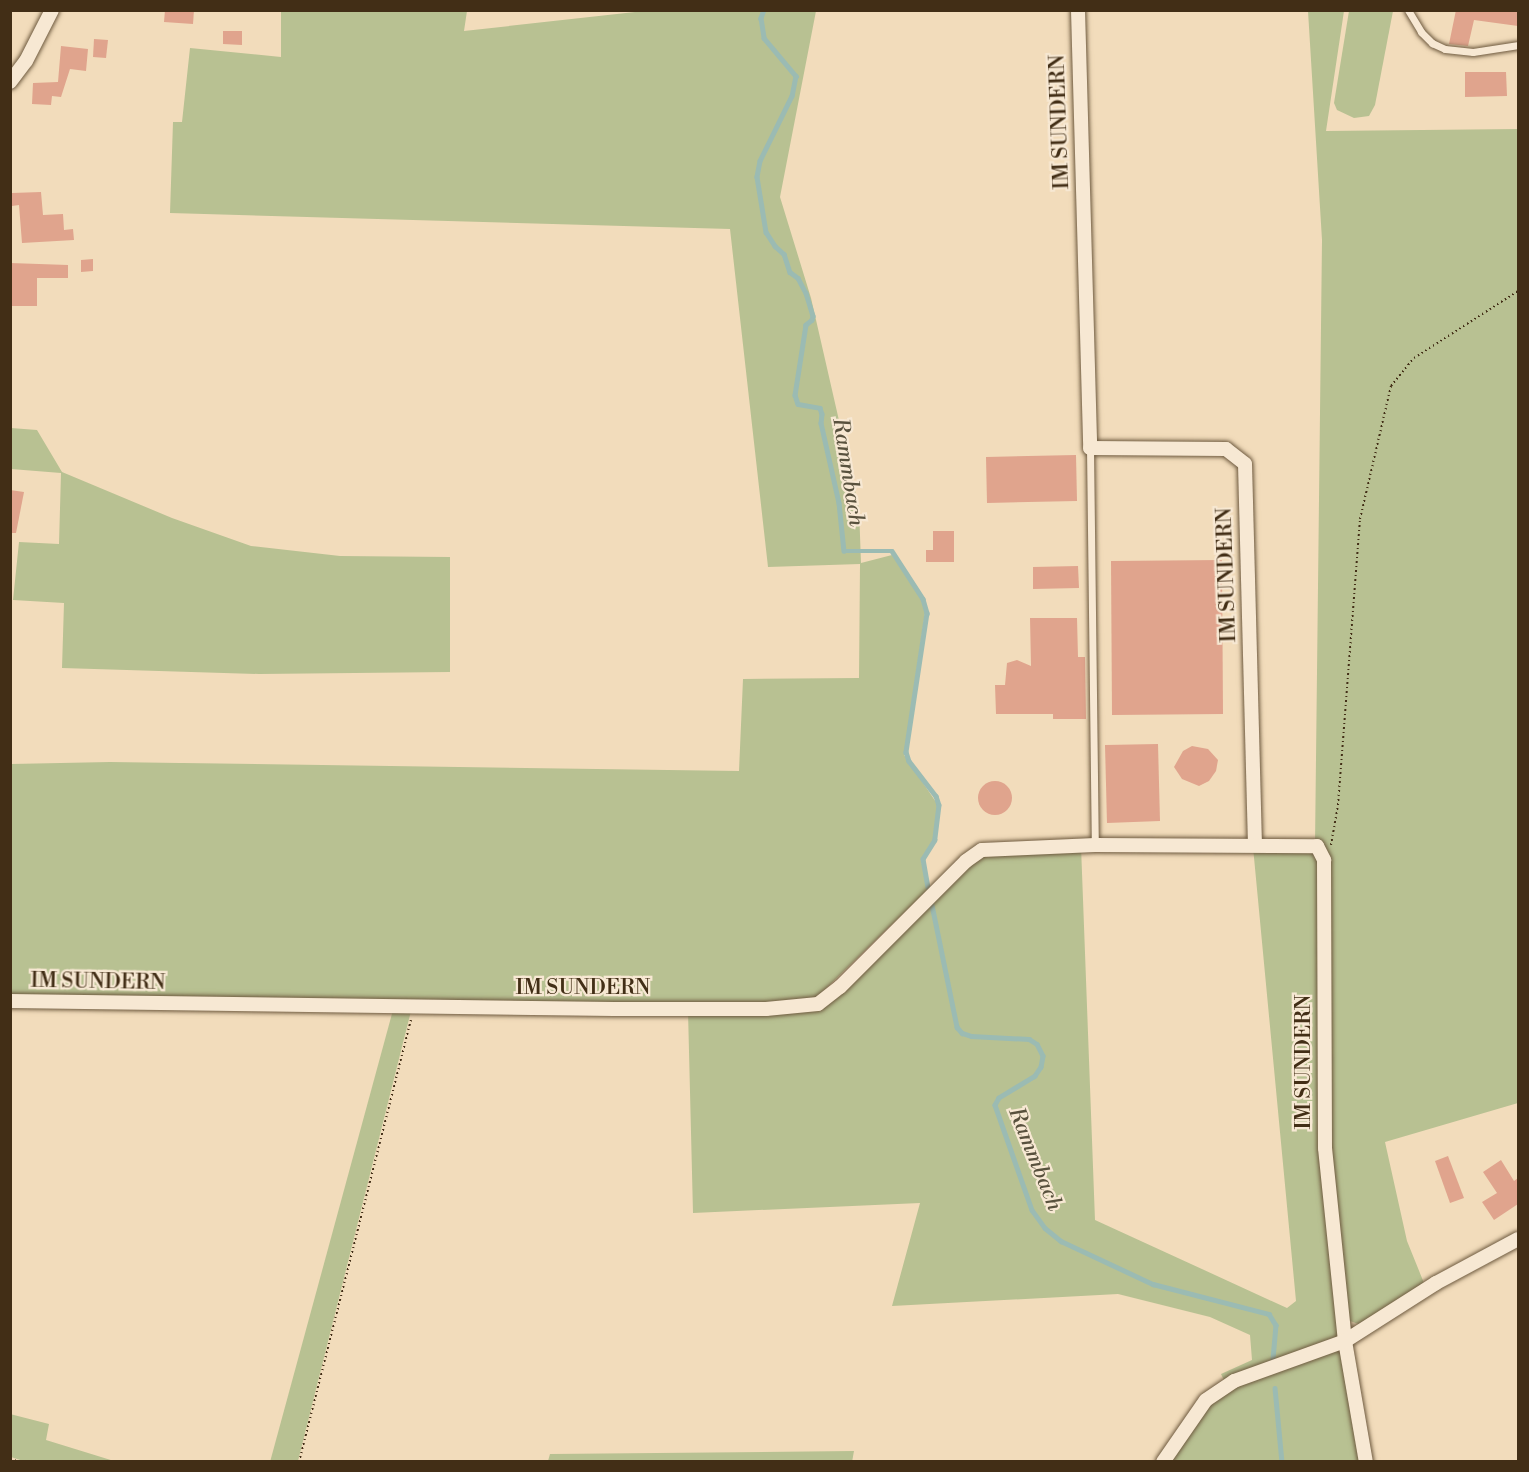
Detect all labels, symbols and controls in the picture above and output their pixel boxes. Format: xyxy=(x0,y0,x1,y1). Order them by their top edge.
street label: IM SUNDERN xyxy=(1045,54,1075,190)
water label: Rammbach xyxy=(826,416,870,528)
street label: IM SUNDERN xyxy=(1212,507,1242,643)
street label: IM SUNDERN xyxy=(30,968,166,996)
street label: IM SUNDERN xyxy=(516,975,650,1001)
street label: IM SUNDERN xyxy=(1291,995,1317,1129)
water label: Rammbach xyxy=(1002,1103,1068,1215)

